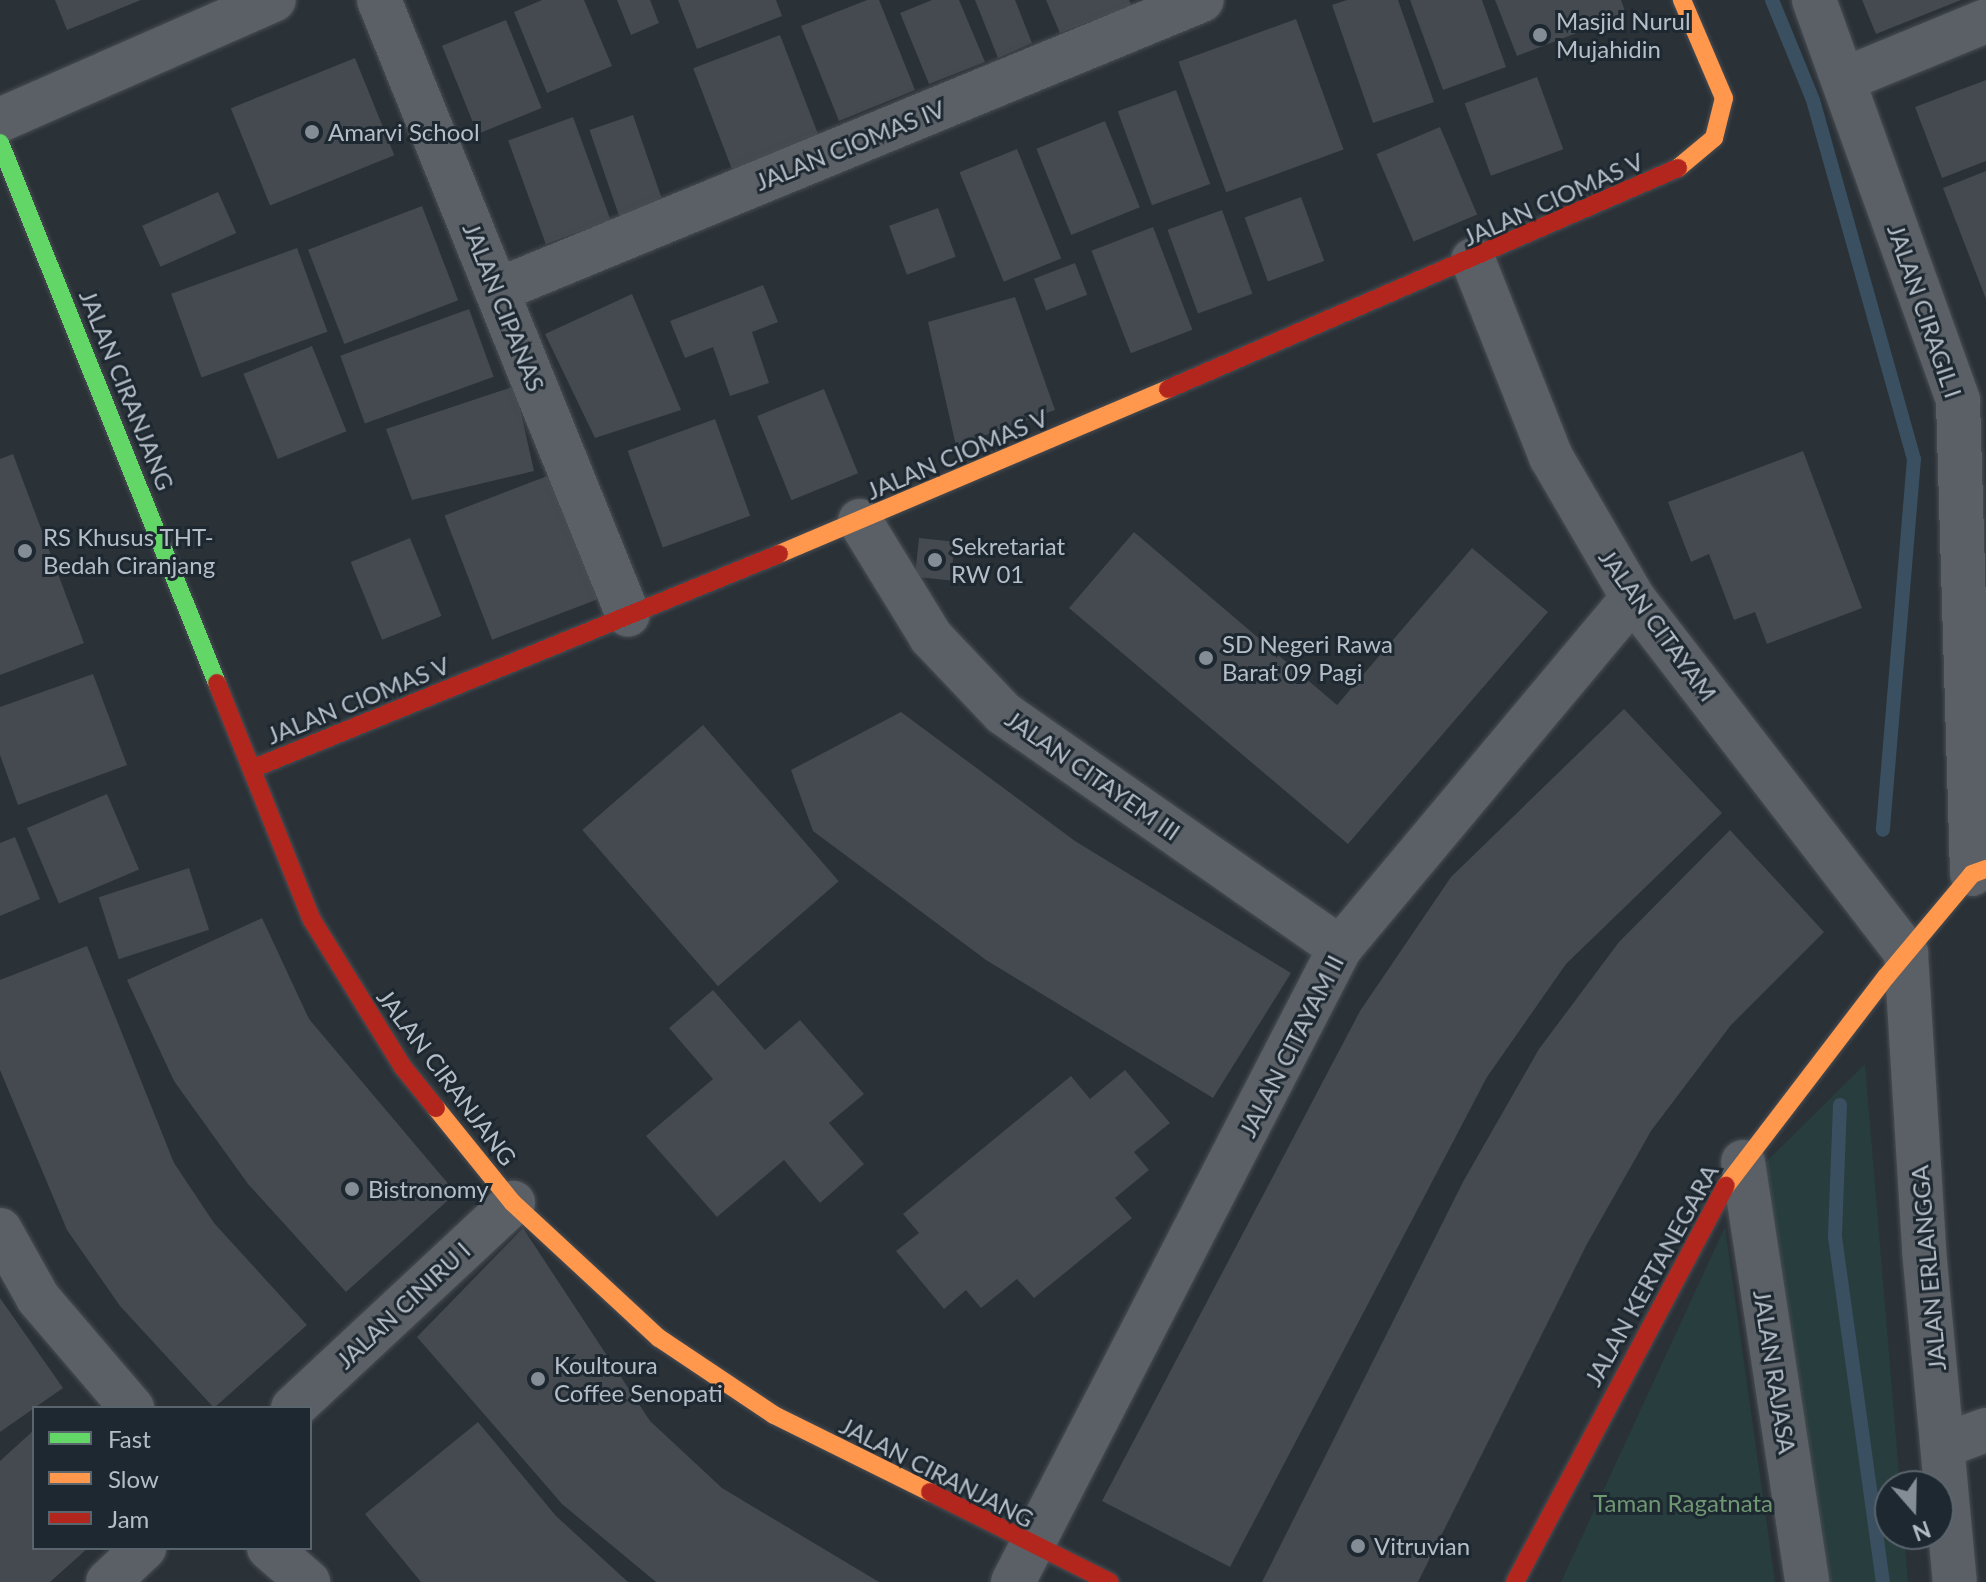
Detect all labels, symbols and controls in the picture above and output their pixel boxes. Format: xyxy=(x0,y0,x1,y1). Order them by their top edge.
place label: Masjid Nurul Mujahidin xyxy=(1556,7,1691,63)
marker: Masjid Nurul Mujahidin xyxy=(1531,26,1549,44)
street label: JALAN CIOMAS IV xyxy=(751,94,949,196)
place label: Amarvi School xyxy=(328,118,480,146)
marker: Amarvi School xyxy=(303,123,321,141)
street label: JALAN CIOMAS V xyxy=(1458,146,1648,252)
street label: JALAN CIPANAS xyxy=(457,219,551,395)
street label: JALAN CIRAGIL I xyxy=(1882,220,1968,402)
street label: JALAN CIRANJANG xyxy=(74,286,180,494)
street label: JALAN CIOMAS V xyxy=(862,403,1052,505)
place label: RS Khusus THT- Bedah Ciranjang xyxy=(43,523,215,579)
place label: Sekretariat RW 01 xyxy=(951,532,1065,588)
marker: RS Khusus THT- Bedah Ciranjang xyxy=(14,540,36,562)
street label: JALAN CITAYAM xyxy=(1593,543,1723,707)
marker: Sekretariat RW 01 xyxy=(926,551,944,569)
place label: SD Negeri Rawa Barat 09 Pagi xyxy=(1222,630,1393,686)
marker: SD Negeri Rawa Barat 09 Pagi xyxy=(1197,649,1215,667)
street label: JALAN CIOMAS V xyxy=(262,650,454,750)
street label: JALAN CITAYEM III xyxy=(1000,704,1186,846)
street label: JALAN CITAYAM II xyxy=(1233,950,1349,1142)
street label: JALAN CIRANJANG xyxy=(371,983,523,1171)
street label: JALAN KERTANEGARA xyxy=(1578,1159,1724,1391)
street label: JALAN ERLANGGA xyxy=(1905,1164,1951,1372)
place label: Bistronomy xyxy=(368,1175,489,1203)
marker: Bistronomy xyxy=(343,1180,361,1198)
street label: JALAN CINIRU I xyxy=(330,1236,476,1374)
street label: JALAN RAJASA xyxy=(1748,1288,1802,1456)
place label: Koultoura Coffee Senopati xyxy=(554,1351,723,1407)
marker: Koultoura Coffee Senopati xyxy=(529,1370,547,1388)
legend xyxy=(32,1406,312,1550)
street label: JALAN CIRANJANG xyxy=(835,1411,1039,1533)
text: Fast xyxy=(108,1424,151,1453)
text: Slow xyxy=(108,1464,159,1493)
north arrow xyxy=(1874,1470,1954,1550)
park label: Taman Ragatnata xyxy=(1593,1489,1773,1517)
text: Jam xyxy=(108,1504,149,1533)
text: N xyxy=(1909,1516,1934,1547)
place label: Vitruvian xyxy=(1374,1532,1470,1560)
marker: Vitruvian xyxy=(1349,1537,1367,1555)

